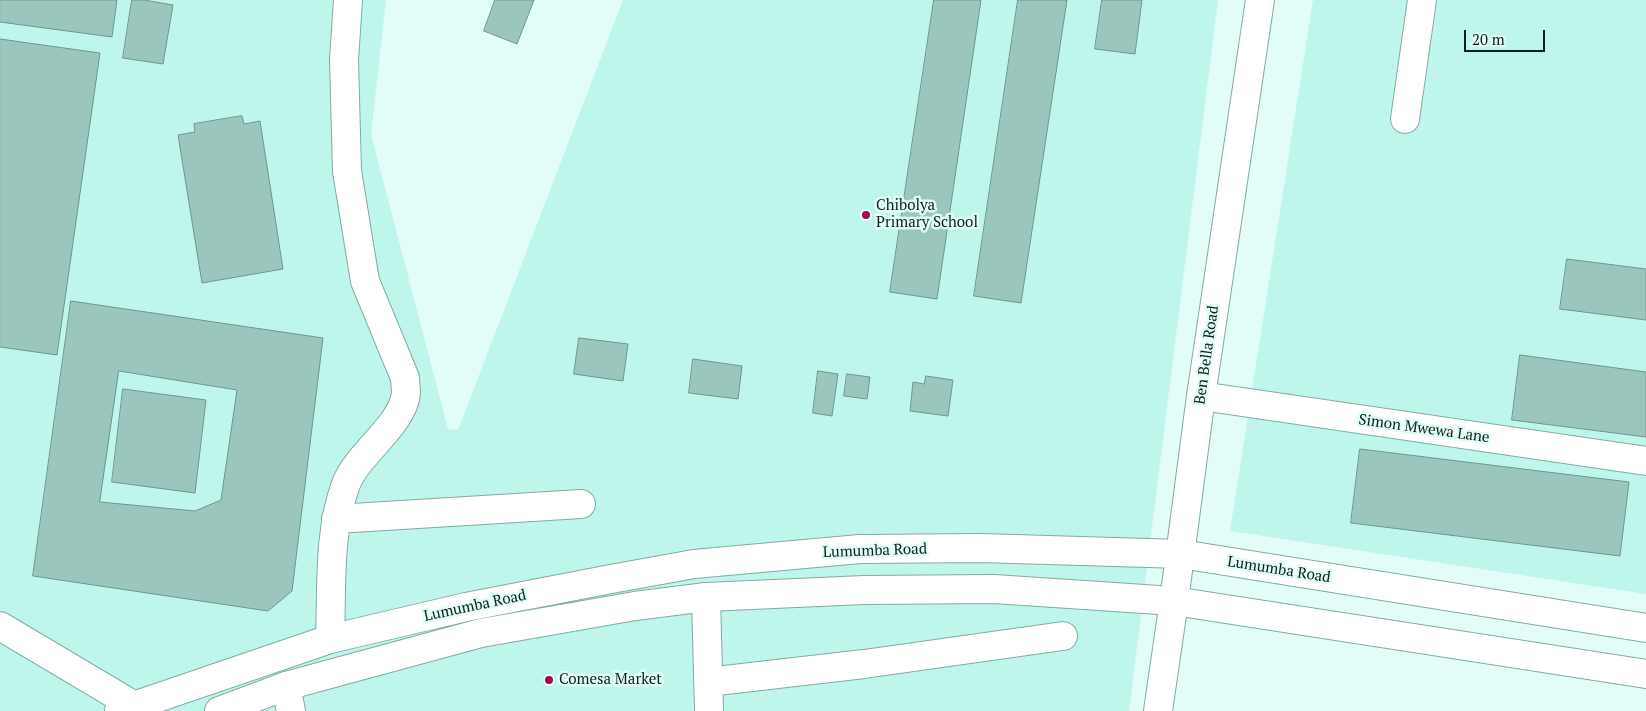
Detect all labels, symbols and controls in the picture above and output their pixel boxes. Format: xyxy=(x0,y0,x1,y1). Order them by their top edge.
scale bar xyxy=(1466,20,1547,52)
text: 20 m xyxy=(1472,29,1505,49)
place label: Chibolya Primary School xyxy=(876,197,978,232)
marker: Chibolya Primary School xyxy=(860,209,872,221)
street label: Ben Bella Road xyxy=(1191,304,1223,406)
street label: Simon Mwewa Lane xyxy=(1357,411,1491,447)
street label: Lumumba Road xyxy=(823,540,927,562)
street label: Lumumba Road xyxy=(1226,553,1332,587)
street label: Lumumba Road xyxy=(422,586,528,626)
place label: Comesa Market xyxy=(559,671,662,689)
marker: Comesa Market xyxy=(543,674,555,686)

